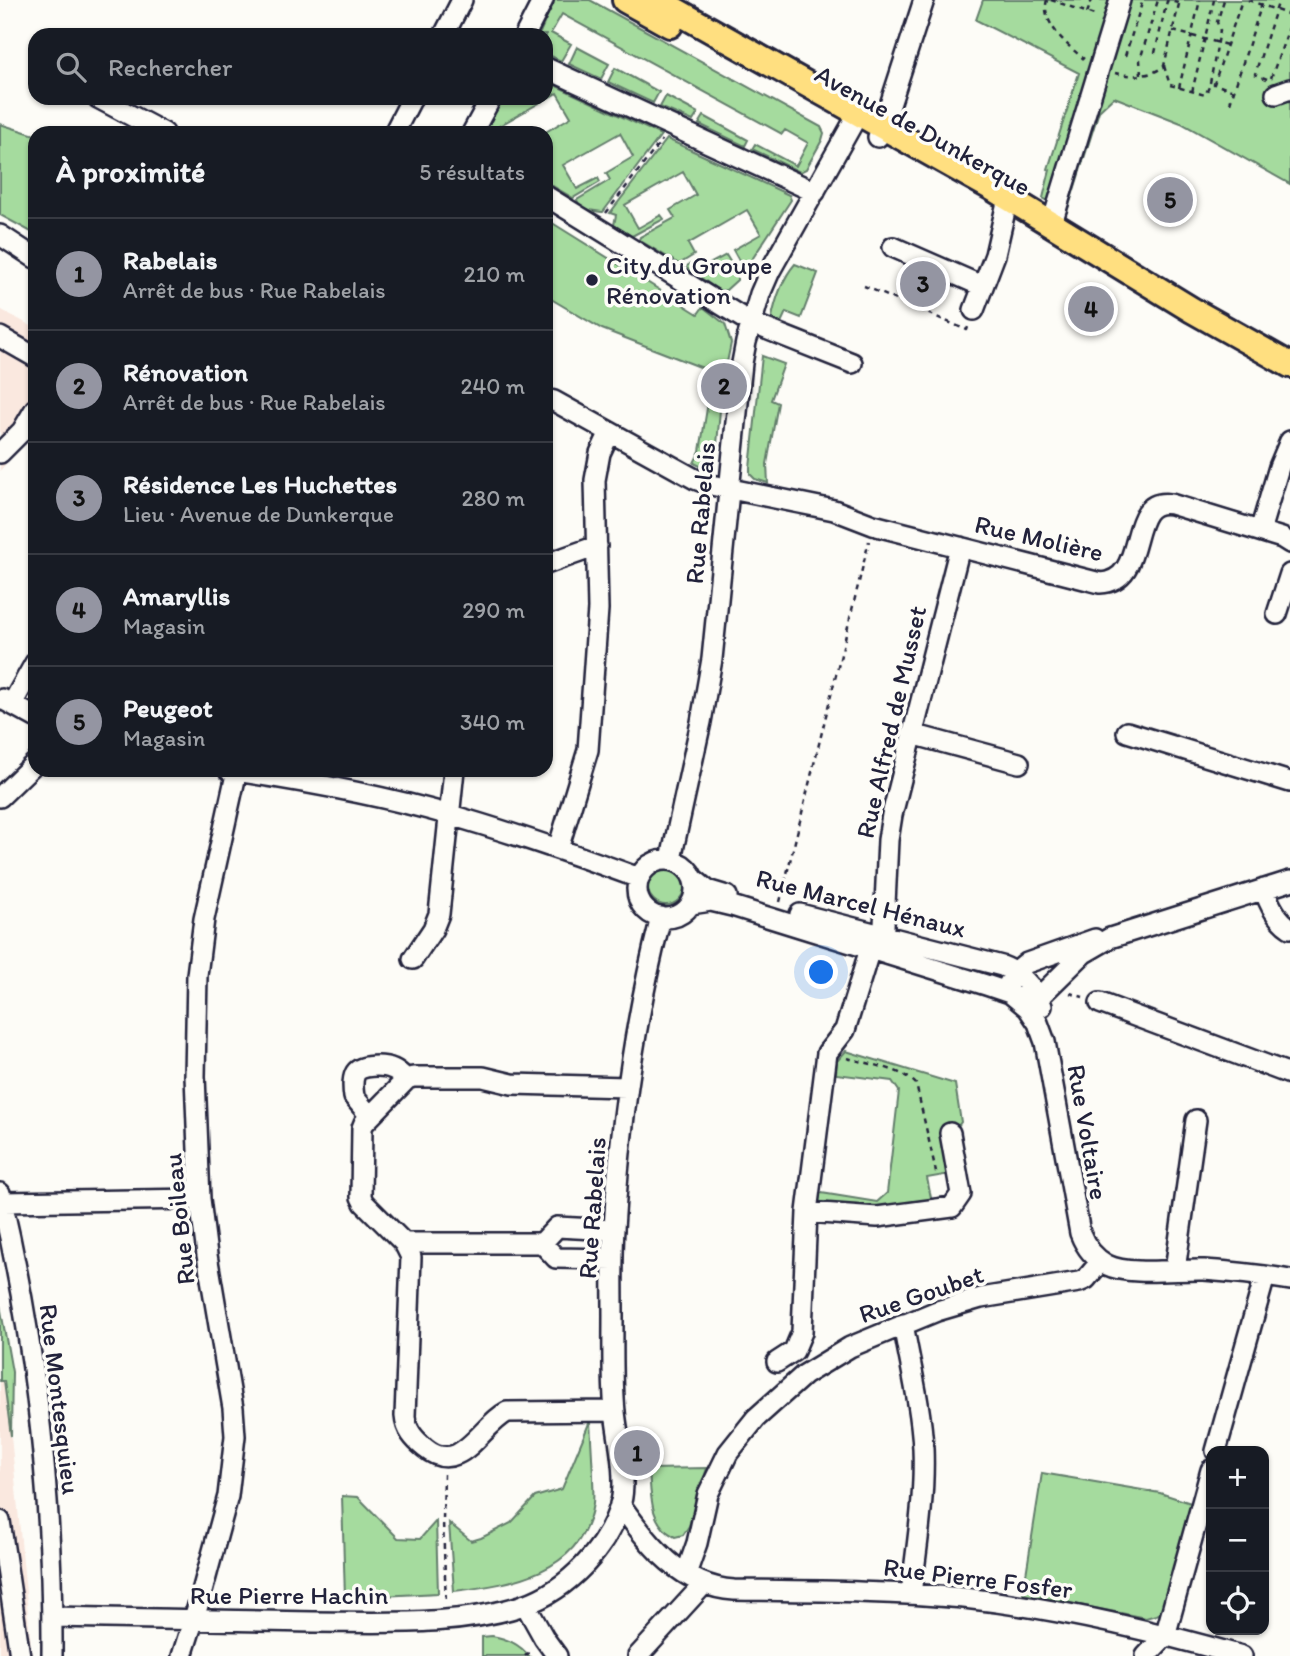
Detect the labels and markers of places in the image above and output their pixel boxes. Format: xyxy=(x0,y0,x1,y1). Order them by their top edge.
pin: 5 xyxy=(1147,174,1193,226)
place label: City du Groupe Rénovation xyxy=(606,249,772,311)
pin: 3 xyxy=(900,258,946,310)
marker: City du Groupe Rénovation xyxy=(584,272,600,288)
pin: 4 xyxy=(1068,283,1114,335)
pin: 2 xyxy=(701,360,747,412)
pin: 1 xyxy=(614,1427,660,1479)

